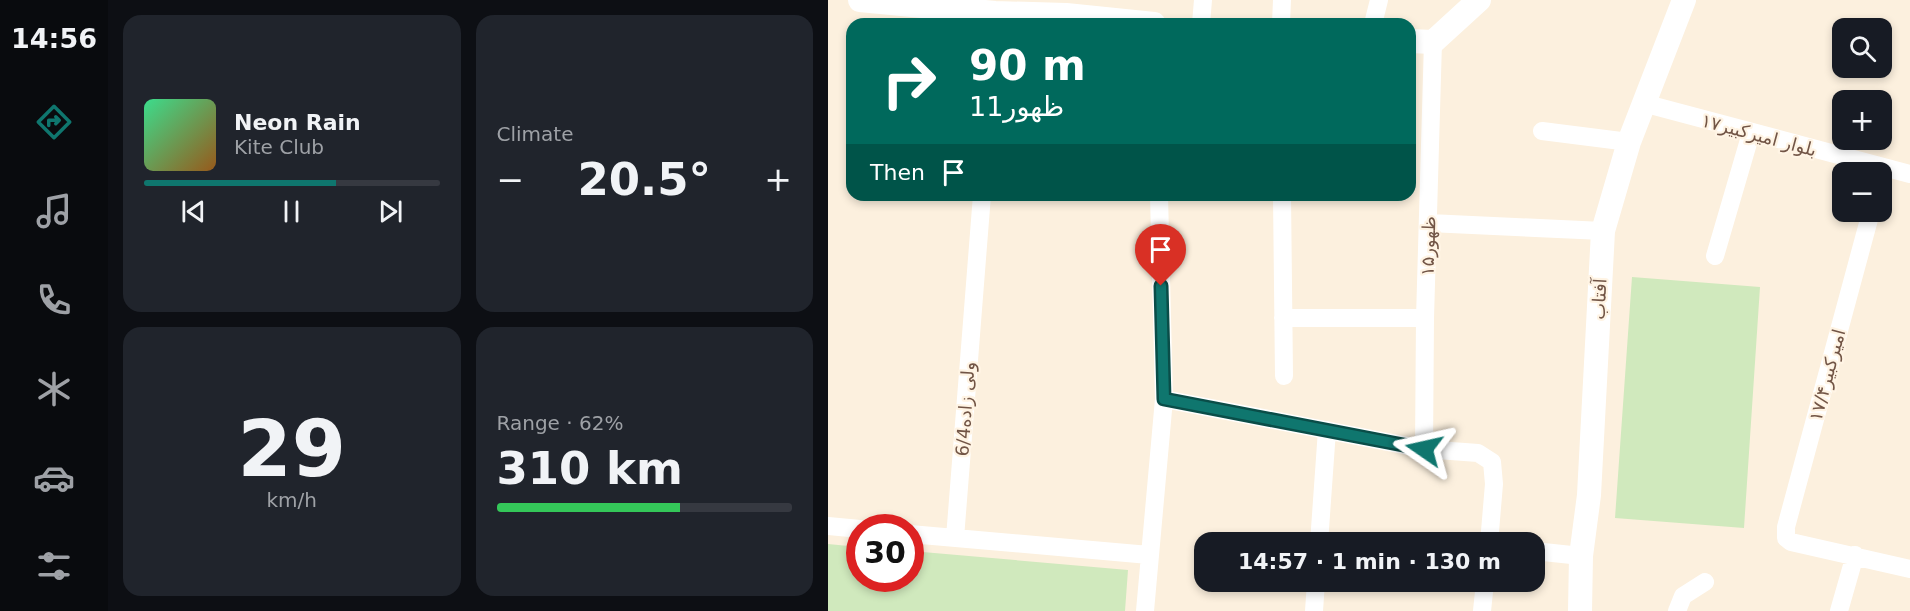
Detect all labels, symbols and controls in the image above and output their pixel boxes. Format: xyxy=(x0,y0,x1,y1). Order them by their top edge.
map controls xyxy=(1832,18,1892,222)
button: search xyxy=(1832,18,1892,78)
text: 14:56 xyxy=(11,23,97,54)
text: 90 m xyxy=(969,41,1086,90)
icon: right xyxy=(870,42,948,120)
button: + xyxy=(1832,90,1892,150)
text: 11ظهور xyxy=(969,91,1064,122)
icon: directions xyxy=(33,101,75,143)
text: Neon Rain xyxy=(234,110,361,135)
street label: بلوار امیرکبیر۱۷ xyxy=(1699,110,1819,161)
text: Climate xyxy=(497,122,573,146)
text: Kite Club xyxy=(234,135,324,159)
text: 20.5° xyxy=(577,153,711,206)
icon: arrive xyxy=(937,156,970,189)
text: − xyxy=(497,160,524,199)
text: + xyxy=(764,160,792,199)
text: Then xyxy=(870,160,925,185)
button: − xyxy=(1832,162,1892,222)
icon: music xyxy=(33,190,75,232)
icon: previous xyxy=(177,195,210,228)
icon: pause xyxy=(275,195,308,228)
icon: next xyxy=(374,195,407,228)
street label: ظهور۱۵ xyxy=(1416,216,1441,276)
pin xyxy=(1135,224,1186,286)
icon: arrive xyxy=(1144,233,1177,266)
street label: آفتاب xyxy=(1586,277,1611,320)
icon: phone xyxy=(33,279,75,321)
street label: امیرکبیر۱۷/۴ xyxy=(1805,327,1850,424)
street label: 6/4ولی زاده xyxy=(951,361,980,457)
icon: climate xyxy=(33,368,75,410)
text: 29 xyxy=(237,404,346,494)
text: Range · 62% xyxy=(497,411,623,435)
position arrow xyxy=(1392,417,1456,481)
text: 310 km xyxy=(497,442,683,495)
icon: car xyxy=(33,457,75,499)
text: km/h xyxy=(267,488,317,512)
speed limit sign: 30 xyxy=(846,514,924,592)
icon: filters xyxy=(33,545,75,587)
text: 14:57 · 1 min · 130 m xyxy=(1238,549,1501,574)

